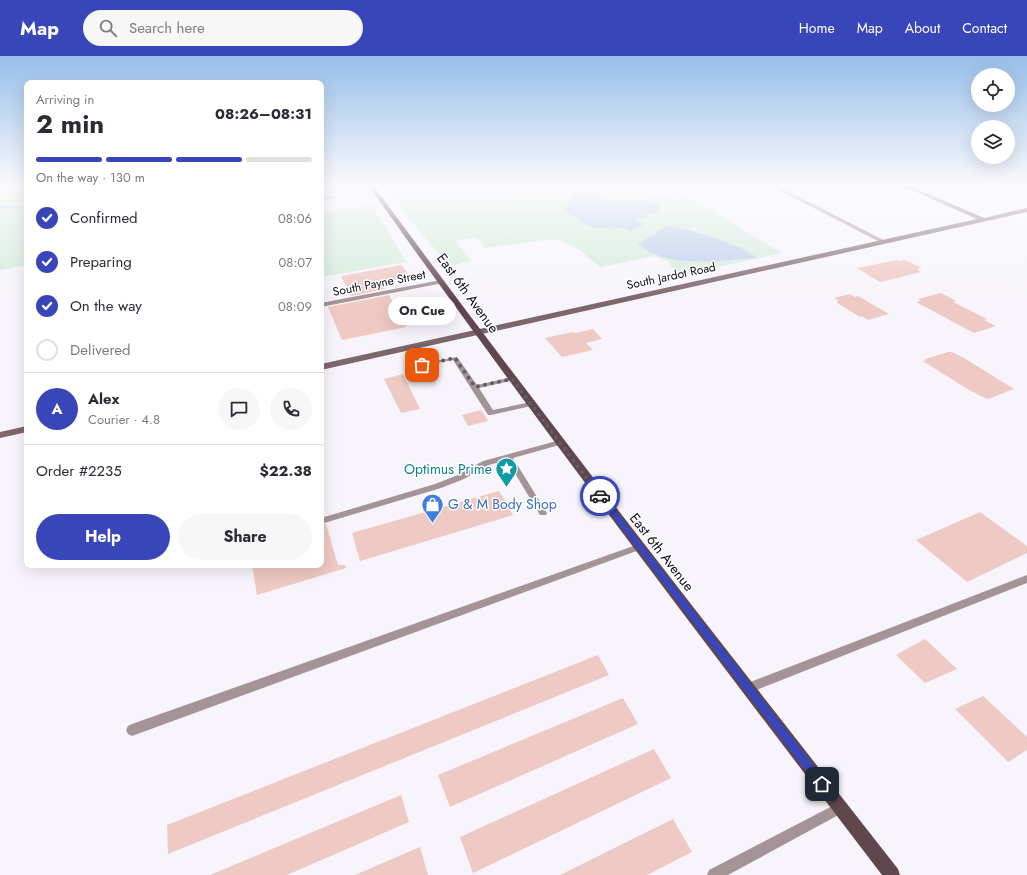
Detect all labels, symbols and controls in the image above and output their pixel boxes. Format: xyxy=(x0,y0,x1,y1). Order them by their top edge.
search box xyxy=(83,10,363,46)
text: Map xyxy=(20,15,59,42)
icon: search xyxy=(97,17,119,39)
text: Search here xyxy=(129,17,205,39)
text: Home xyxy=(799,18,835,38)
text: Map xyxy=(857,18,883,38)
text: About xyxy=(905,18,940,38)
text: Contact xyxy=(962,18,1007,38)
map controls xyxy=(971,68,1015,164)
button: locate xyxy=(971,68,1015,112)
text: Arriving in xyxy=(36,90,94,109)
text: 08:26–08:31 xyxy=(215,103,312,125)
text: 2 min xyxy=(36,105,104,143)
button: layers xyxy=(971,120,1015,164)
text: On the way · 130 m xyxy=(36,168,145,187)
icon: check xyxy=(36,207,58,229)
text: Confirmed xyxy=(70,207,138,229)
text: 08:06 xyxy=(278,209,312,228)
street label: East 6th Avenue xyxy=(432,249,504,337)
icon: check xyxy=(36,251,58,273)
text: Preparing xyxy=(70,251,132,273)
text: 08:07 xyxy=(279,253,312,272)
street label: South Jardot Road xyxy=(625,258,717,294)
street label: South Payne Street xyxy=(331,265,427,301)
icon: check xyxy=(36,295,58,317)
text: On the way xyxy=(70,295,142,317)
text: 08:09 xyxy=(278,297,312,316)
callout: On Cue xyxy=(388,297,456,325)
text: On Cue xyxy=(399,301,445,320)
text: Delivered xyxy=(70,339,131,361)
pin xyxy=(405,348,439,382)
icon: bag xyxy=(411,354,433,376)
text: Alex xyxy=(88,388,119,410)
button: chat xyxy=(218,388,260,430)
button: phone xyxy=(270,388,312,430)
text: A xyxy=(51,398,63,420)
text: Courier · 4.8 xyxy=(88,410,160,429)
place icon: Optimus Prime xyxy=(494,456,520,489)
place label: Optimus Prime xyxy=(404,459,492,479)
text: Order #2235 xyxy=(36,460,122,482)
text: $22.38 xyxy=(259,460,312,482)
courier xyxy=(580,476,620,516)
icon: car xyxy=(589,485,611,507)
shop icon: G & M Body Shop xyxy=(420,491,446,524)
place label: G & M Body Shop xyxy=(448,494,557,514)
street label: East 6th Avenue xyxy=(625,509,699,595)
button: Help xyxy=(36,514,170,560)
button: Share xyxy=(178,514,312,560)
pin xyxy=(805,767,839,801)
icon: home xyxy=(811,773,833,795)

